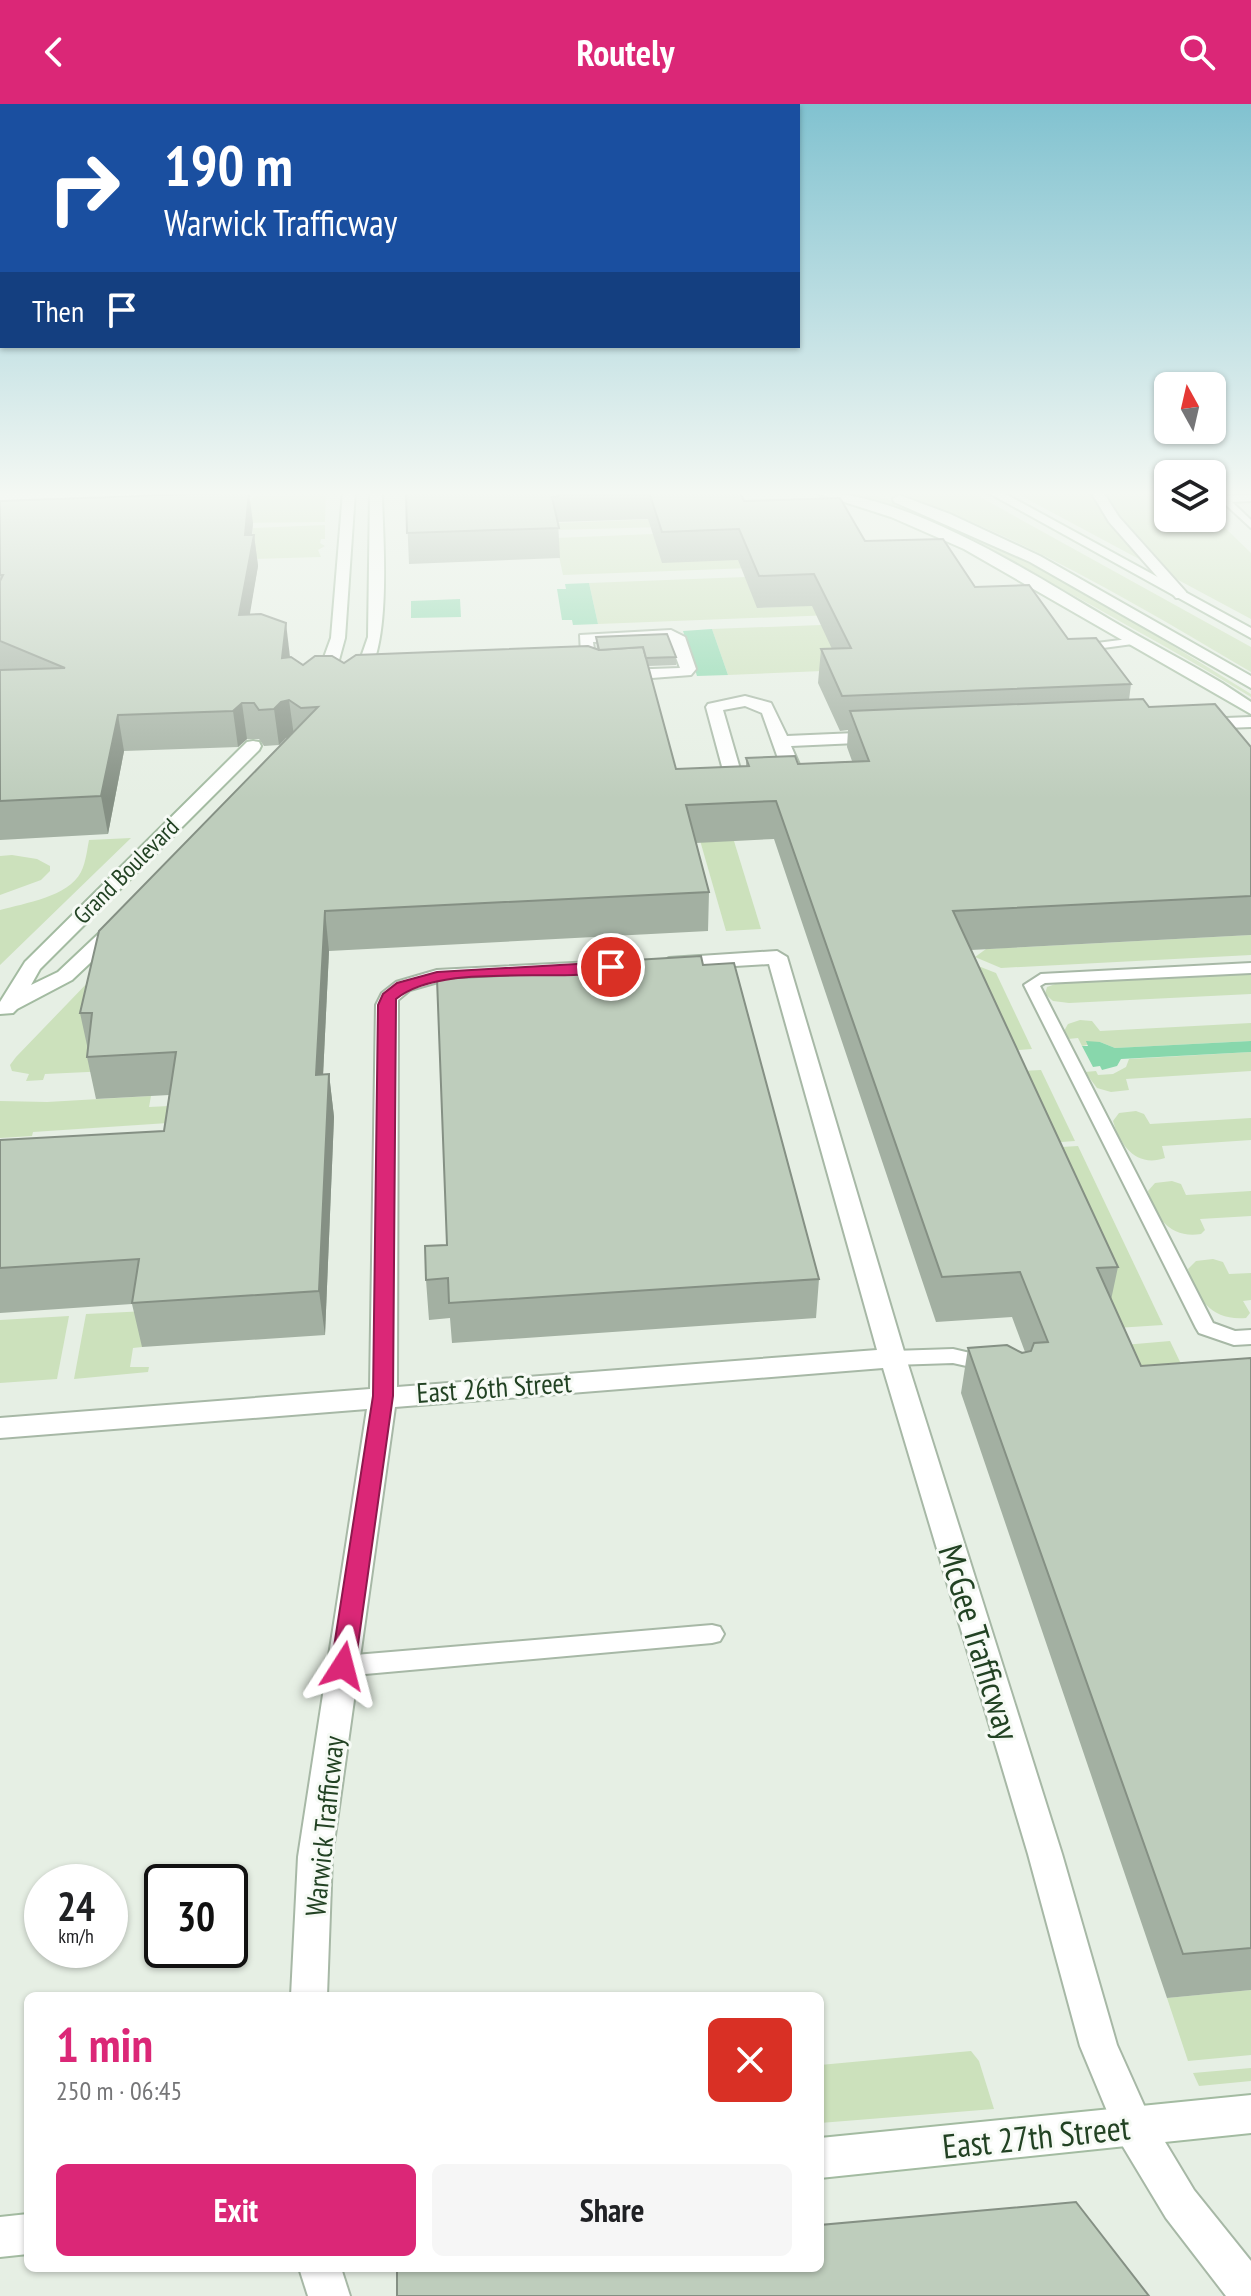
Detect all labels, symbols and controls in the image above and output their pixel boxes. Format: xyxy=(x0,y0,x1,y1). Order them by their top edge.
text: Routely xyxy=(577,29,674,76)
icon: back xyxy=(32,30,76,74)
icon: search xyxy=(1175,30,1219,74)
text: 190 m xyxy=(164,129,293,201)
icon: right xyxy=(32,136,136,240)
text: Warwick Trafficway xyxy=(164,199,397,246)
icon: arrive xyxy=(100,288,144,332)
text: Then xyxy=(32,291,84,330)
north arrow xyxy=(1154,372,1226,444)
map controls xyxy=(1154,372,1226,532)
button: layers xyxy=(1154,460,1226,532)
street label: Grand Boulevard xyxy=(67,812,185,930)
pin xyxy=(577,933,645,1001)
icon: arrive xyxy=(589,945,633,989)
street label: East 26th Street xyxy=(415,1363,573,1411)
street label: McGee Trafficway xyxy=(929,1539,1031,1745)
position arrow xyxy=(301,1624,385,1708)
street label: Warwick Trafficway xyxy=(296,1733,352,1918)
speed limit sign: 30 xyxy=(144,1864,248,1968)
text: 24 xyxy=(57,1880,95,1932)
text: km/h xyxy=(58,1923,94,1949)
text: 1 min xyxy=(56,2013,153,2075)
button: close xyxy=(708,2018,792,2102)
text: 250 m · 06:45 xyxy=(56,2074,182,2107)
street label: East 27th Street xyxy=(940,2104,1133,2168)
button: Exit xyxy=(56,2164,416,2256)
button: Share xyxy=(432,2164,792,2256)

